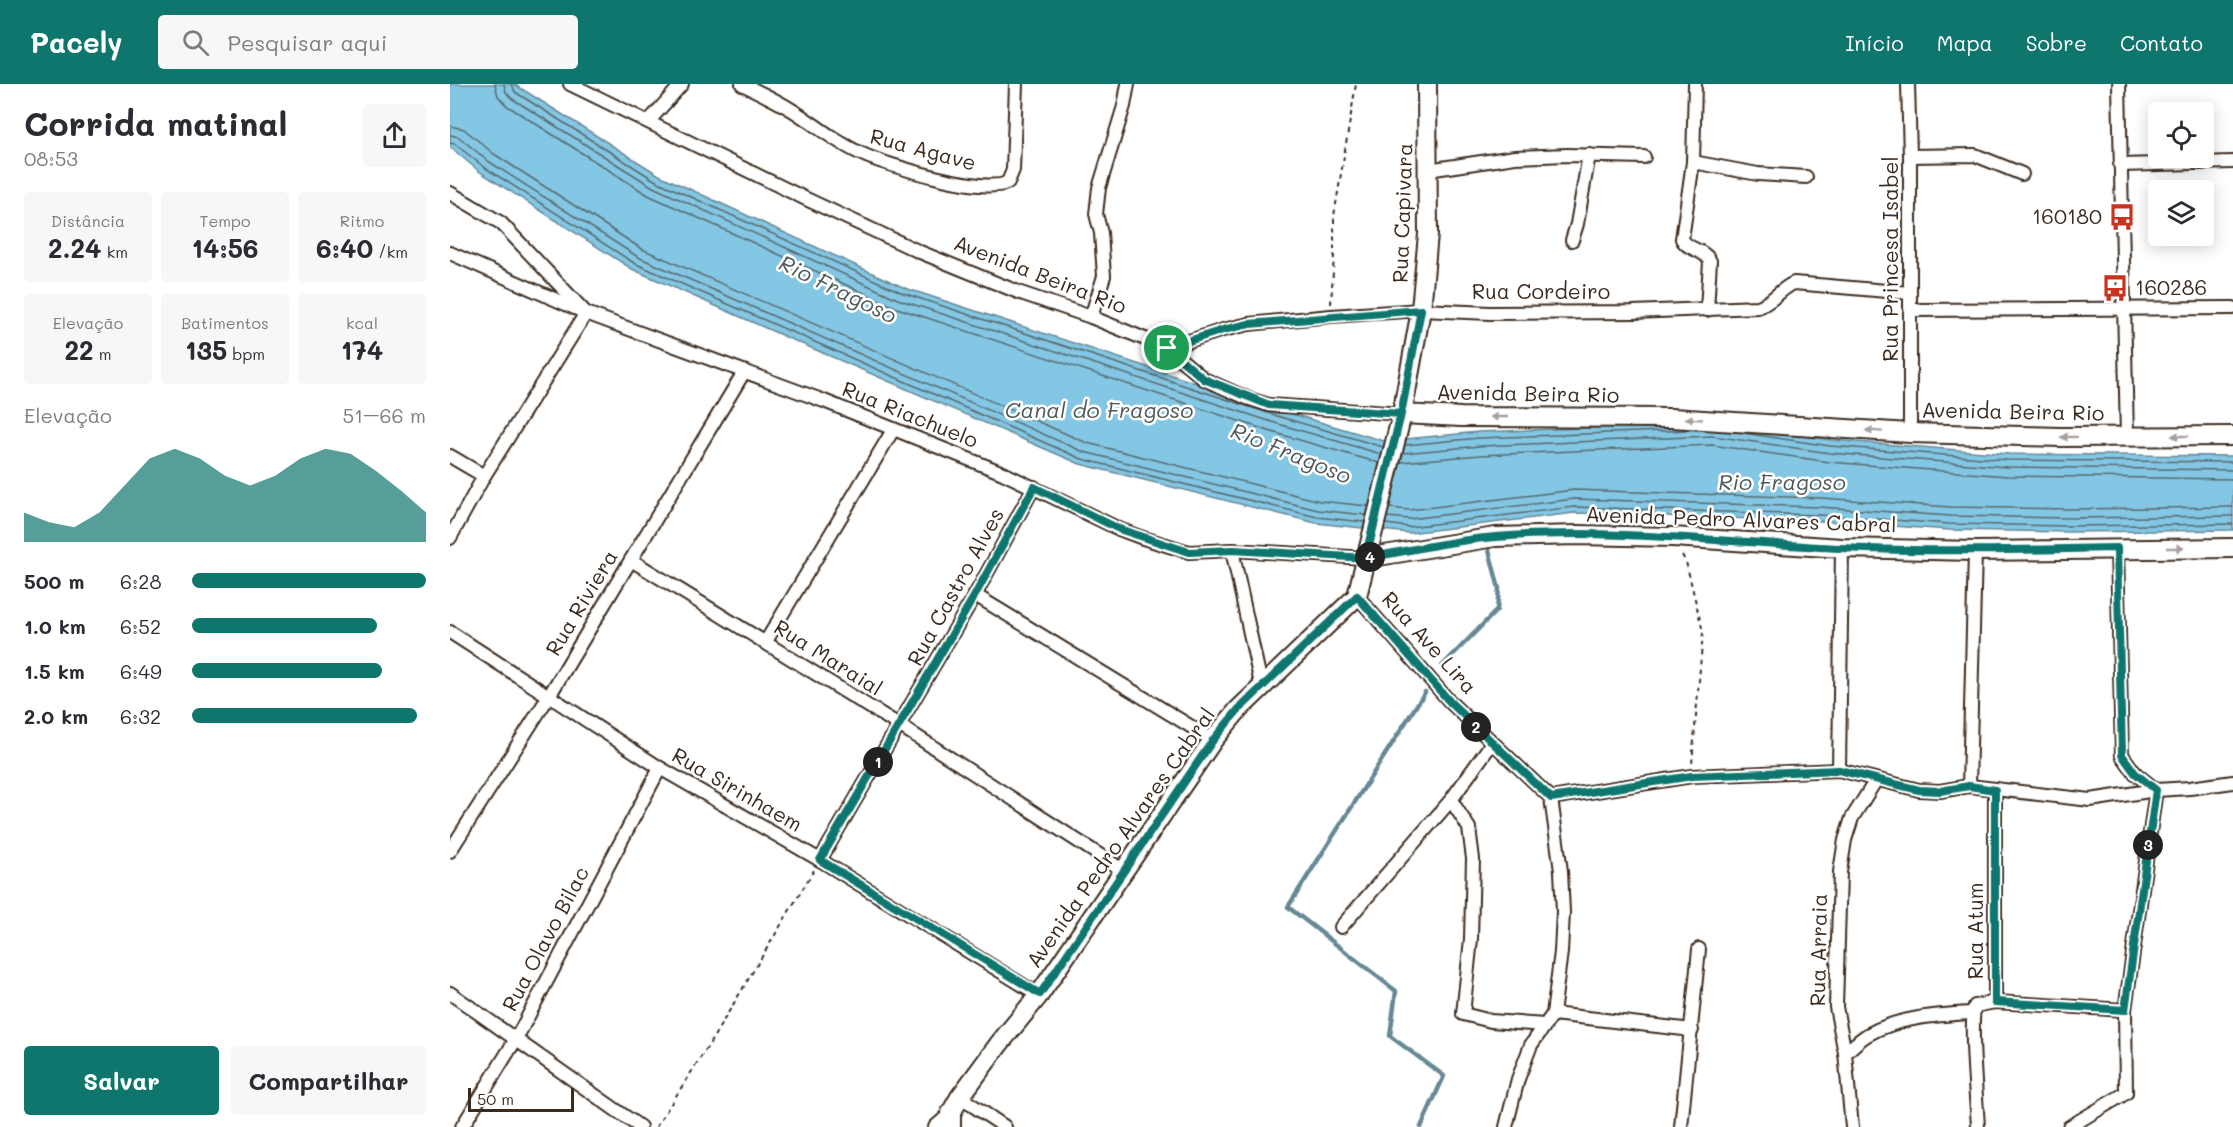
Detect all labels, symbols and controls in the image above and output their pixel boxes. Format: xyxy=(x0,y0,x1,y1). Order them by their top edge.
search box xyxy=(158,15,578,69)
text: Pacely xyxy=(30,24,122,60)
icon: search xyxy=(179,26,212,59)
text: Pesquisar aqui xyxy=(227,28,387,57)
text: Início xyxy=(1845,29,1904,56)
text: Mapa xyxy=(1937,29,1993,56)
text: Sobre xyxy=(2026,29,2087,56)
text: Contato xyxy=(2120,29,2203,56)
text: Corrida matinal xyxy=(24,101,287,144)
map controls xyxy=(2148,102,2214,246)
button: locate xyxy=(2148,102,2214,168)
button: share xyxy=(363,104,426,167)
street label: Rua Agave xyxy=(867,121,979,176)
street label: Rua Capivara xyxy=(1386,143,1417,283)
text: 08:53 xyxy=(24,145,78,171)
street label: Rua Princesa Isabel xyxy=(1876,156,1903,362)
button: layers xyxy=(2148,180,2214,246)
place label: 160180 xyxy=(2032,202,2102,229)
bus stop icon: 160180 xyxy=(2107,202,2137,232)
text: Distância xyxy=(51,210,125,231)
text: Tempo xyxy=(200,210,250,231)
text: Ritmo xyxy=(340,210,384,231)
street label: Avenida Beira Rio xyxy=(950,228,1131,319)
text: 2.24 xyxy=(48,231,102,265)
text: 14:56 xyxy=(191,231,259,265)
text: 6:40 xyxy=(316,231,373,265)
text: km xyxy=(102,241,128,262)
text: /km xyxy=(373,241,408,262)
water label: Rio Fragoso xyxy=(775,248,902,330)
bus stop icon: 160286 xyxy=(2100,273,2130,303)
place label: 160286 xyxy=(2135,273,2207,300)
street label: Rua Cordeiro xyxy=(1472,277,1610,304)
text: Elevação xyxy=(53,312,123,333)
text: Batimentos xyxy=(181,312,269,333)
text: kcal xyxy=(346,312,378,333)
pin xyxy=(1141,322,1192,373)
icon: arrive xyxy=(1150,331,1183,364)
text: 22 xyxy=(65,333,94,367)
text: 135 xyxy=(185,333,227,367)
text: 174 xyxy=(341,333,383,367)
text: m xyxy=(94,343,111,364)
text: bpm xyxy=(227,343,265,364)
street label: Rua Riachuelo xyxy=(839,374,982,453)
street label: Avenida Beira Rio xyxy=(1436,377,1620,408)
water label: Canal do Fragoso xyxy=(1005,395,1193,424)
street label: Avenida Beira Rio xyxy=(1921,395,2105,426)
text: Elevação xyxy=(24,402,112,428)
text: 51–66 m xyxy=(343,402,426,428)
one-way arrow xyxy=(1490,412,1509,422)
one-way arrow xyxy=(1685,414,1704,423)
water label: Rio Fragoso xyxy=(1227,415,1356,490)
one-way arrow xyxy=(1864,426,1883,435)
one-way arrow xyxy=(2171,431,2190,441)
one-way arrow xyxy=(2059,432,2078,442)
water label: Rio Fragoso xyxy=(1718,467,1846,496)
street label: Avenida Pedro Alvares Cabral xyxy=(1585,500,1897,537)
street label: Rua Castro Alves xyxy=(900,503,1009,670)
pin: 4 xyxy=(1355,542,1385,572)
one-way arrow xyxy=(2165,543,2184,553)
street label: Rua Riviera xyxy=(539,544,623,660)
text: 4 xyxy=(1365,546,1375,567)
text: 500 m xyxy=(24,568,84,594)
text: 6:28 xyxy=(120,568,162,594)
street label: Rua Ave Lira xyxy=(1377,585,1483,699)
text: 1.0 km xyxy=(24,613,86,639)
text: 6:52 xyxy=(120,613,161,639)
street label: Rua Maraial xyxy=(769,613,888,701)
text: 1.5 km xyxy=(24,658,85,684)
text: 6:49 xyxy=(120,658,162,684)
street label: Avenida Pedro Alvares Cabral xyxy=(1019,702,1220,972)
text: 2.0 km xyxy=(24,703,88,729)
text: 6:32 xyxy=(120,703,161,729)
pin: 2 xyxy=(1461,712,1491,742)
text: 2 xyxy=(1472,716,1480,737)
street label: Rua Sirinhaem xyxy=(668,740,808,837)
pin: 1 xyxy=(863,747,893,777)
text: 1 xyxy=(874,751,882,772)
pin: 3 xyxy=(2133,830,2163,860)
text: 3 xyxy=(2143,834,2153,855)
street label: Rua Olavo Bilac xyxy=(495,861,594,1015)
street label: Rua Atum xyxy=(1961,883,1988,979)
street label: Rua Arraia xyxy=(1803,893,1832,1007)
button: Salvar xyxy=(24,1046,219,1115)
button: Compartilhar xyxy=(231,1046,426,1115)
scale bar xyxy=(468,1085,574,1112)
text: 50 m xyxy=(477,1088,514,1109)

